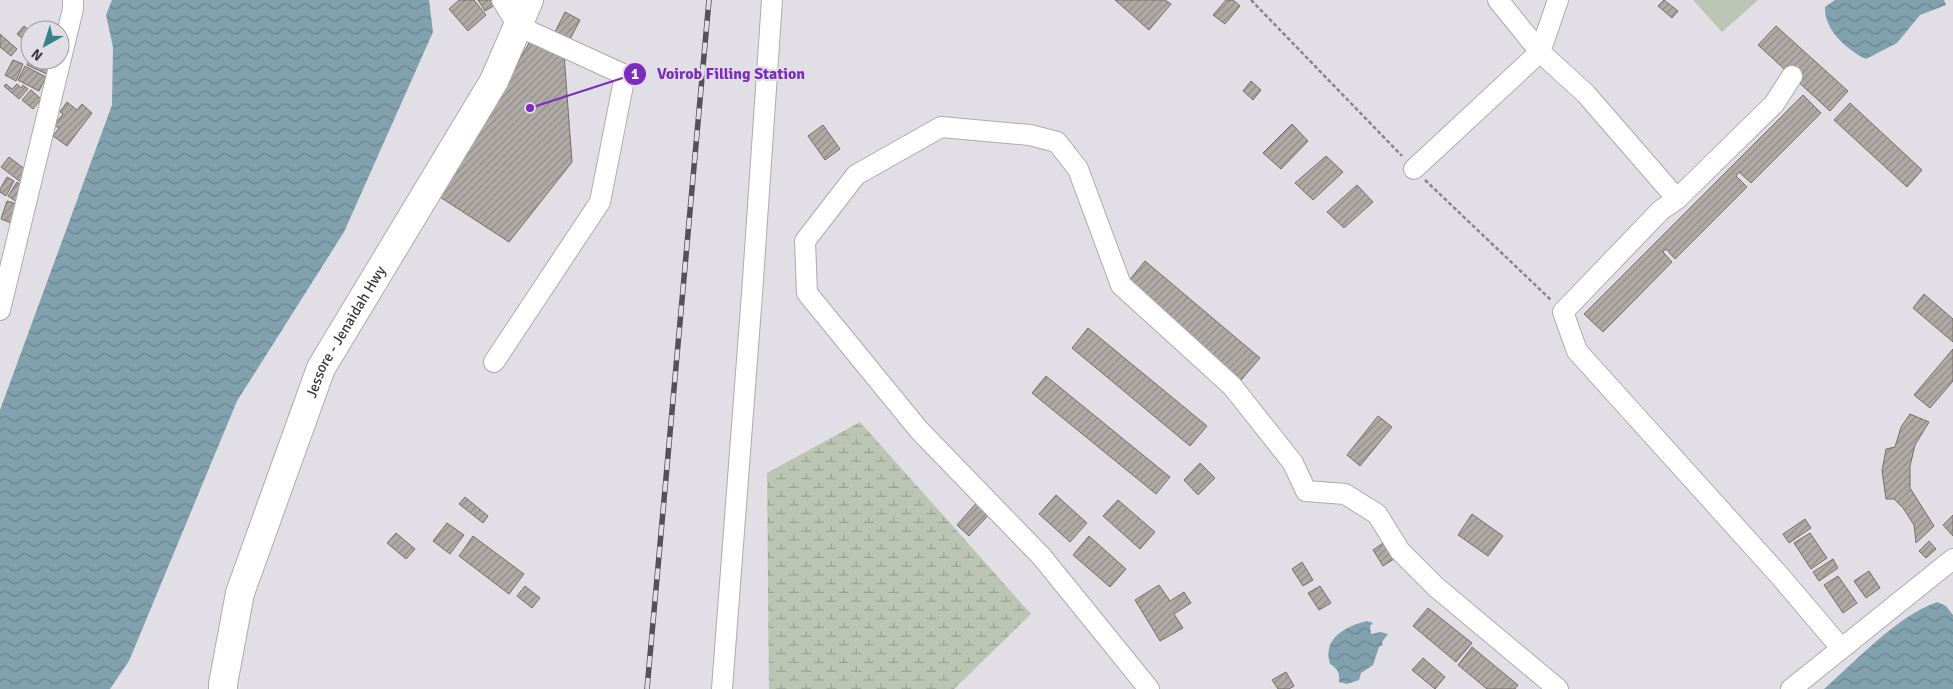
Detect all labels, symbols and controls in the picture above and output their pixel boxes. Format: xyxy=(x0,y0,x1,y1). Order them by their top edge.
north arrow xyxy=(20,20,70,70)
text: N xyxy=(28,45,46,64)
callout: Voirob Filling Station xyxy=(622,58,815,89)
text: Voirob Filling Station xyxy=(657,64,805,84)
text: 1 xyxy=(631,65,639,83)
street label: Jessore - Jenaidah Hwy xyxy=(302,262,390,400)

